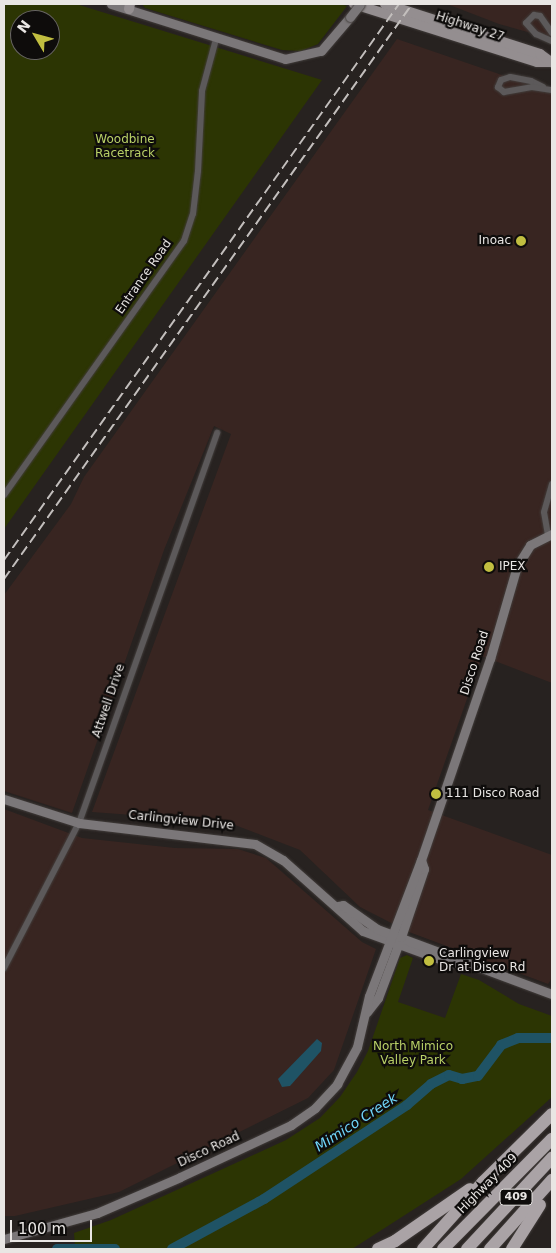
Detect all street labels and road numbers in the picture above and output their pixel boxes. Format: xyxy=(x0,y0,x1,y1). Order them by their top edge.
street label: Highway 27 xyxy=(434,9,506,45)
street label: Entrance Road xyxy=(113,237,175,317)
street label: Disco Road xyxy=(458,629,492,697)
street label: Attwell Drive xyxy=(90,662,128,740)
street label: Carlingview Drive xyxy=(128,808,234,834)
street label: Disco Road xyxy=(176,1129,242,1171)
street label: Highway 409 xyxy=(455,1151,521,1217)
road number: 409 xyxy=(498,1188,534,1206)

